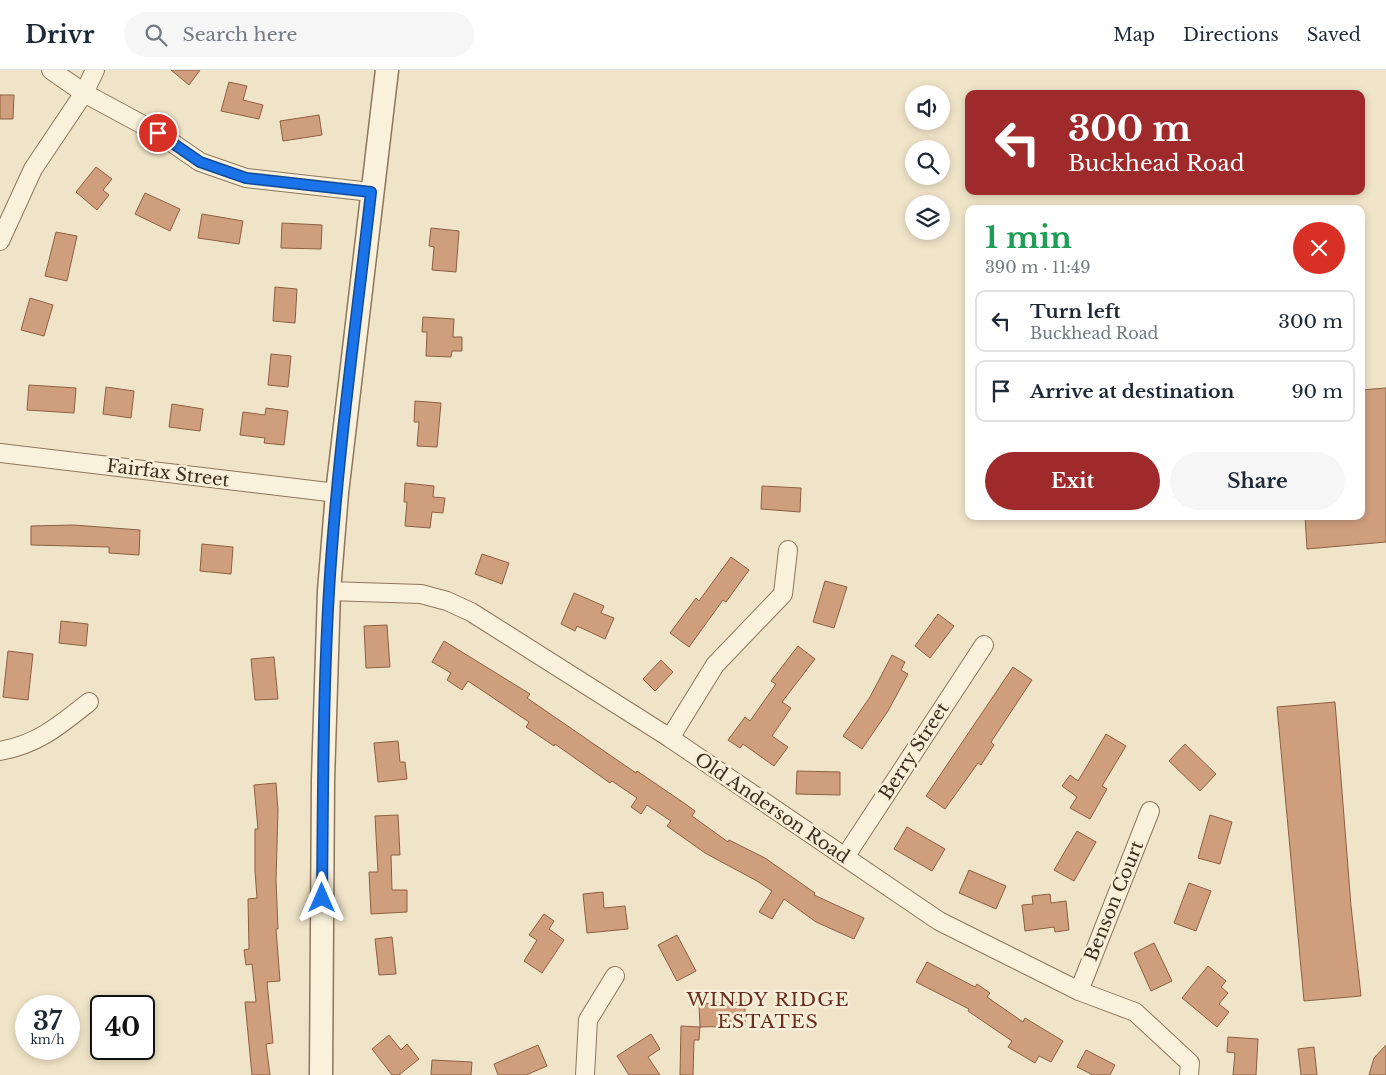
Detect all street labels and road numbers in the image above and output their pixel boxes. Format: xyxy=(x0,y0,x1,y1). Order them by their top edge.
street label: Fairfax Street xyxy=(105,455,231,491)
street label: Berry Street xyxy=(874,698,954,804)
street label: Old Anderson Road xyxy=(690,748,854,868)
street label: Benson Court xyxy=(1080,838,1148,964)

